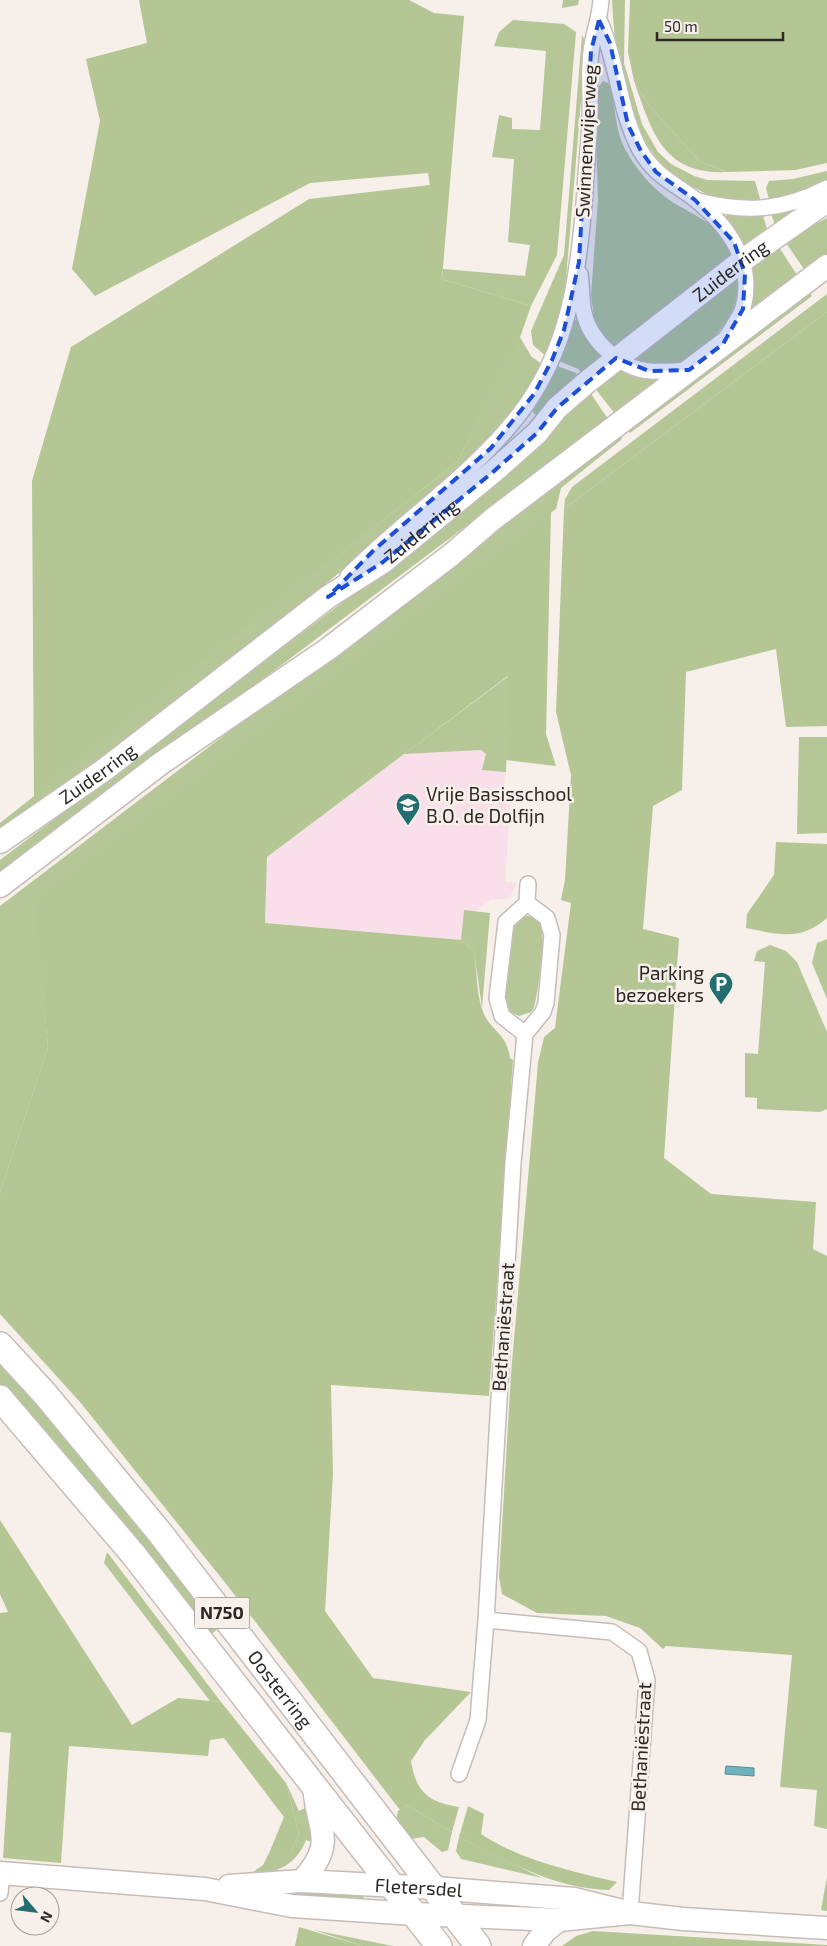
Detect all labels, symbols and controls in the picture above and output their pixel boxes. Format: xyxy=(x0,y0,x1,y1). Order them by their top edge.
scale bar xyxy=(657,10,783,42)
text: 50 m xyxy=(664,17,698,35)
street label: Swinnenwijerweg xyxy=(570,63,601,218)
street label: Zuiderring xyxy=(688,234,773,306)
street label: Zuiderring xyxy=(379,493,463,567)
street label: Zuiderring xyxy=(54,738,140,809)
place label: Vrije Basisschool B.O. de Dolfijn xyxy=(426,782,572,827)
school or university icon: Vrije Basisschool B.O. de Dolfijn xyxy=(395,792,421,826)
place label: Parking bezoekers xyxy=(615,961,704,1006)
parking icon: Parking bezoekers xyxy=(708,971,734,1005)
street label: Bethaniëstraat xyxy=(487,1262,518,1392)
road number: N750 xyxy=(194,1598,250,1629)
street label: Oosterring xyxy=(243,1645,318,1733)
street label: Bethaniëstraat xyxy=(626,1682,655,1812)
street label: Fletersdel xyxy=(374,1873,464,1901)
north arrow xyxy=(10,1886,60,1936)
text: N xyxy=(37,1909,57,1926)

